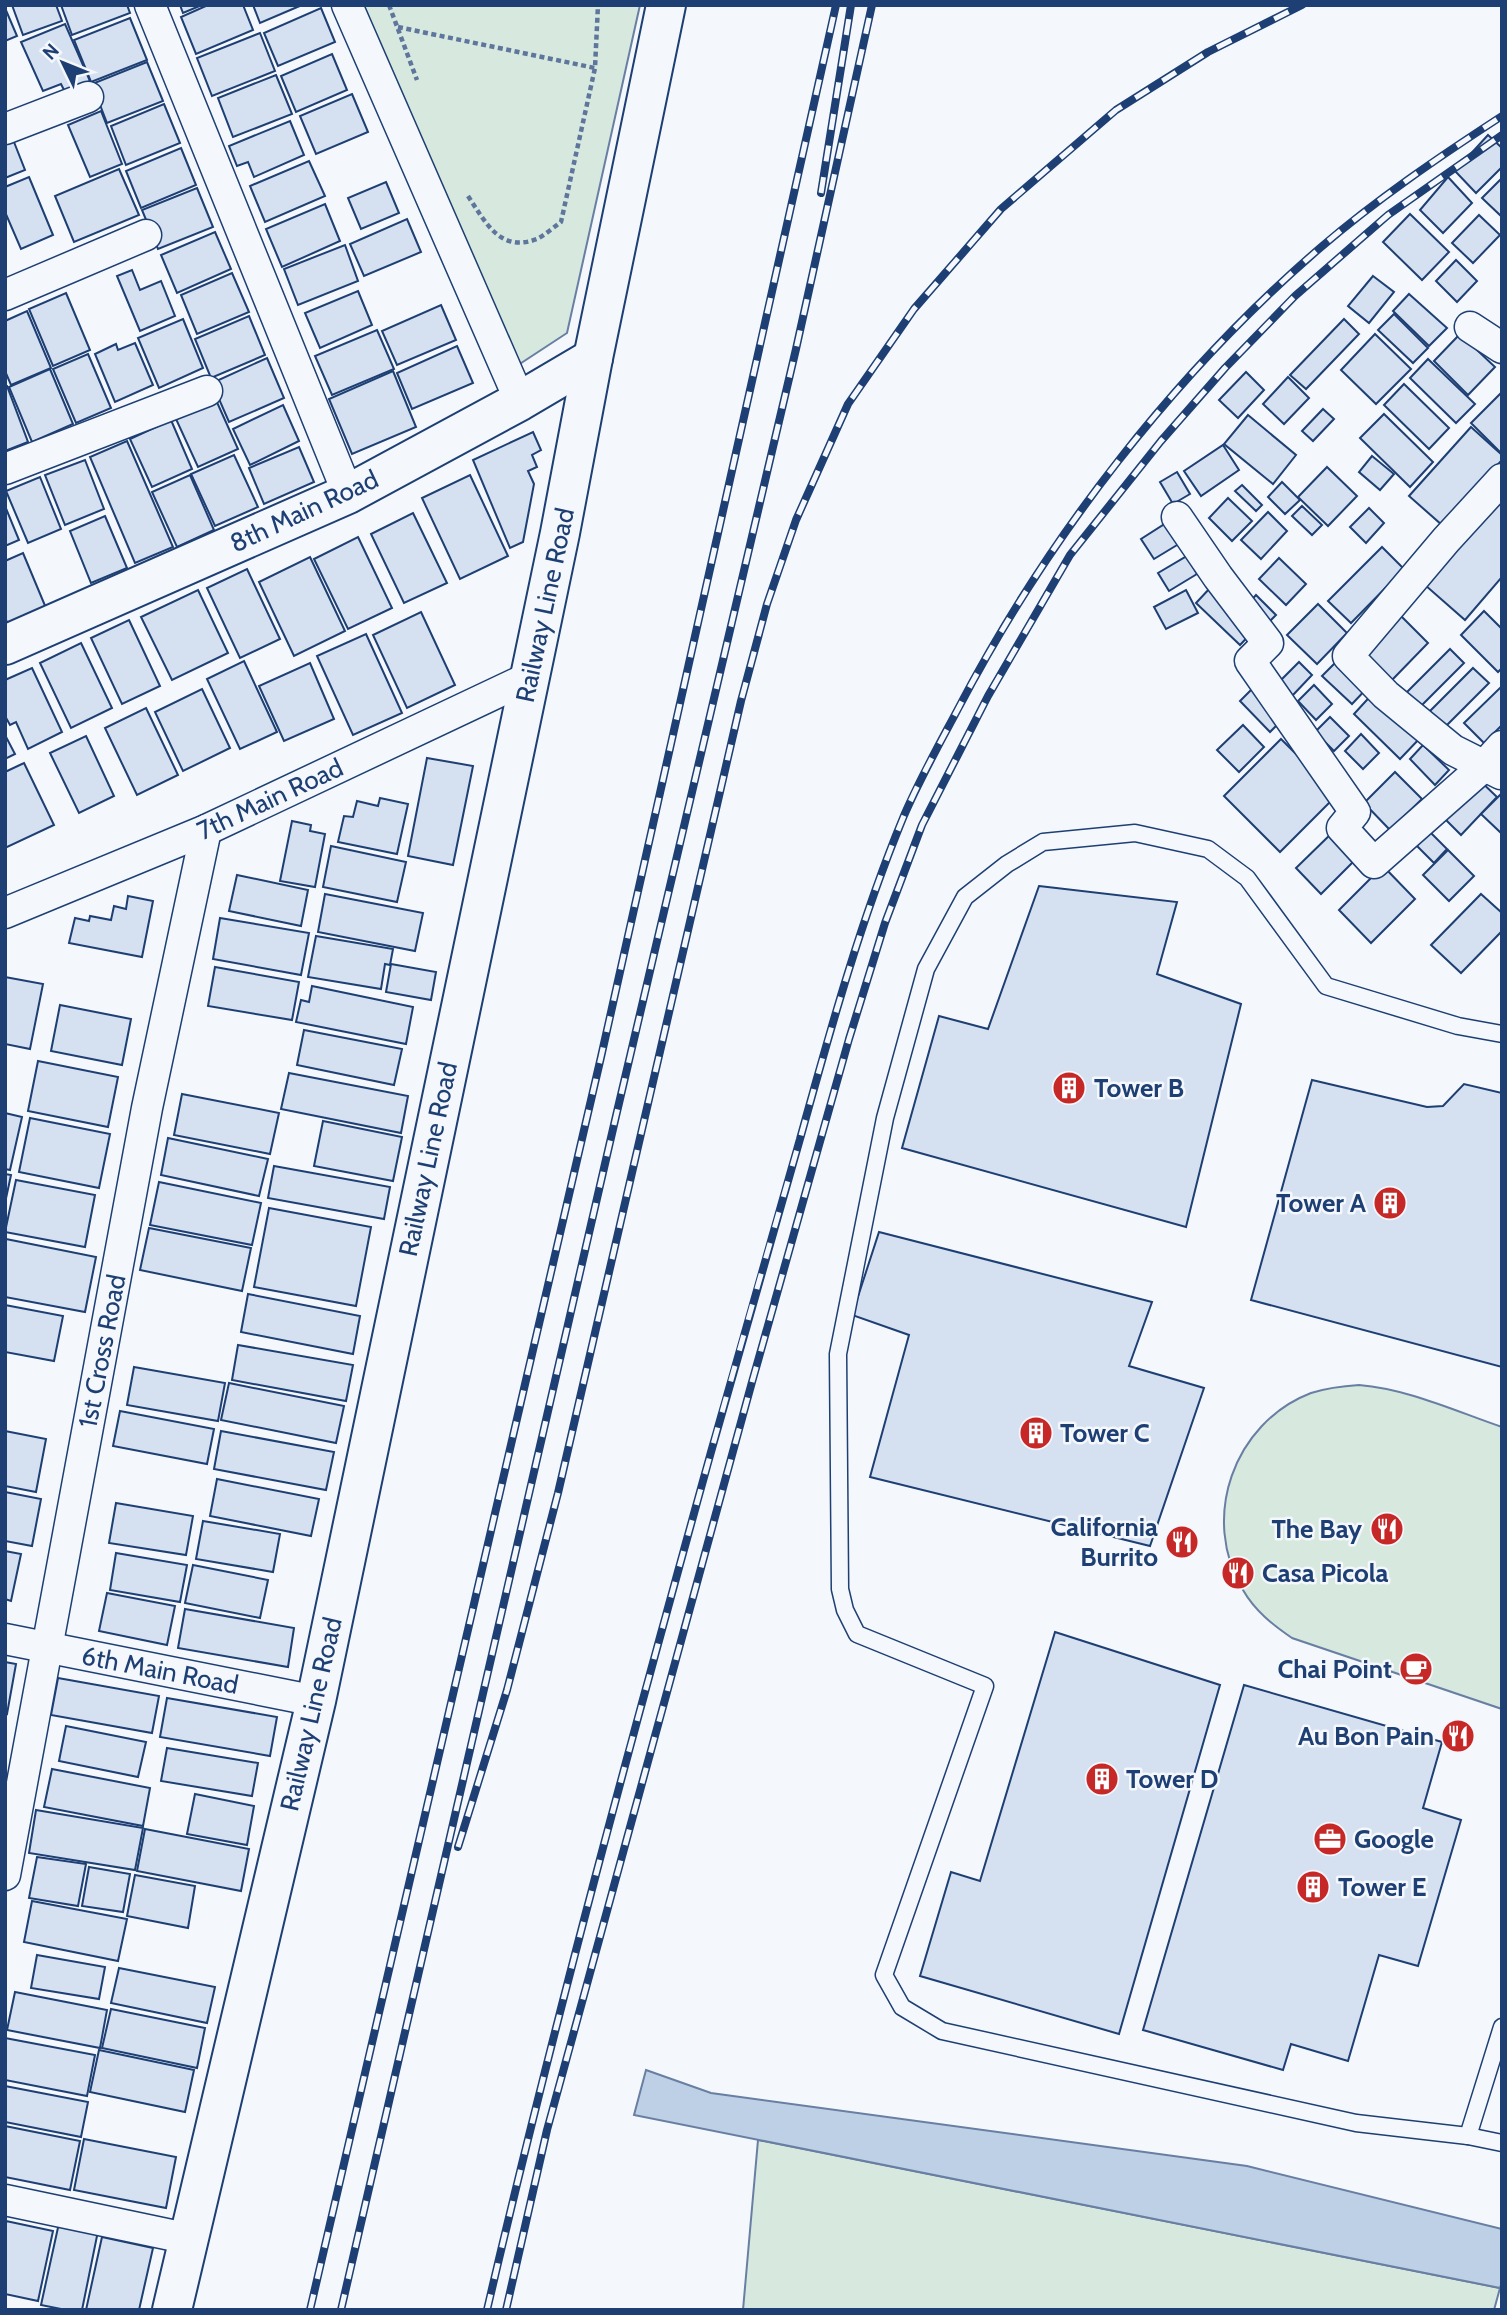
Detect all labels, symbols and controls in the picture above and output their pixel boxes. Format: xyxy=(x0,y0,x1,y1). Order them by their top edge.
north arrow xyxy=(28,28,98,98)
text: N xyxy=(38,39,64,65)
street label: 8th Main Road xyxy=(225,463,383,559)
street label: Railway Line Road xyxy=(509,505,581,705)
street label: 7th Main Road xyxy=(192,751,348,847)
street label: Railway Line Road xyxy=(392,1059,464,1259)
building icon: Tower B xyxy=(1050,1069,1088,1107)
place label: Tower B xyxy=(1094,1072,1184,1104)
building icon: Tower A xyxy=(1371,1184,1409,1222)
place label: Tower A xyxy=(1276,1187,1367,1219)
street label: 1st Cross Road xyxy=(71,1272,133,1430)
building icon: Tower C xyxy=(1017,1414,1055,1452)
place label: Tower C xyxy=(1060,1417,1150,1449)
restaurant icon: The Bay xyxy=(1368,1510,1406,1548)
place label: California Burrito xyxy=(1050,1511,1158,1573)
place label: The Bay xyxy=(1272,1513,1362,1545)
restaurant icon: California Burrito xyxy=(1163,1523,1201,1561)
restaurant icon: Casa Picola xyxy=(1219,1554,1257,1592)
place label: Casa Picola xyxy=(1262,1557,1389,1589)
street label: Railway Line Road xyxy=(273,1614,349,1814)
street label: 6th Main Road xyxy=(79,1639,241,1701)
cafe icon: Chai Point xyxy=(1397,1650,1435,1688)
place label: Chai Point xyxy=(1277,1653,1392,1685)
restaurant icon: Au Bon Pain xyxy=(1439,1717,1477,1755)
place label: Au Bon Pain xyxy=(1298,1720,1434,1752)
building icon: Tower D xyxy=(1083,1760,1121,1798)
place label: Tower D xyxy=(1126,1763,1218,1795)
office icon: Google xyxy=(1311,1820,1349,1858)
place label: Google xyxy=(1354,1823,1434,1855)
building icon: Tower E xyxy=(1294,1868,1332,1906)
place label: Tower E xyxy=(1338,1871,1426,1903)

